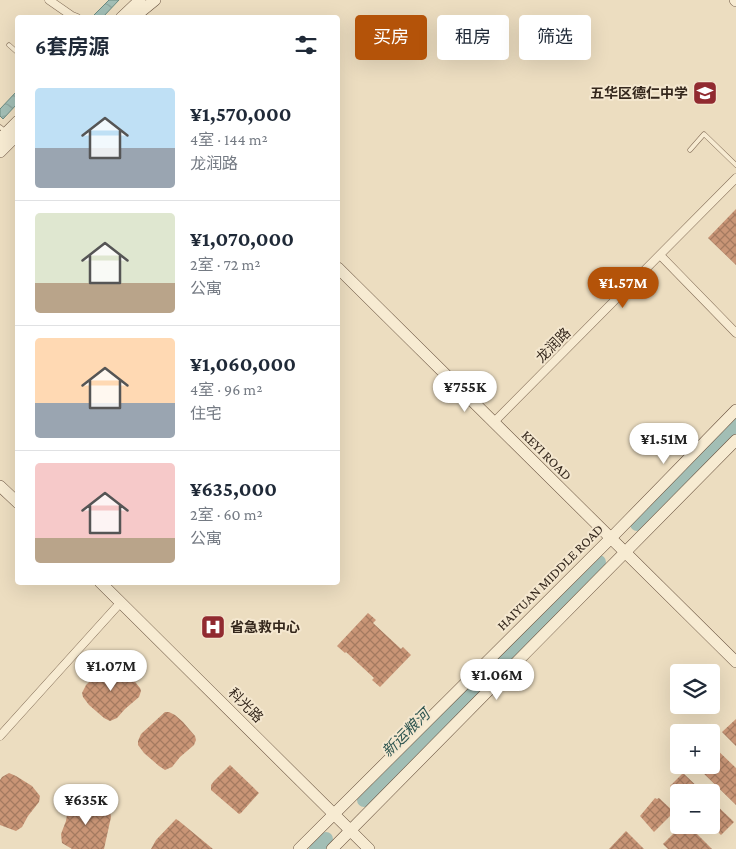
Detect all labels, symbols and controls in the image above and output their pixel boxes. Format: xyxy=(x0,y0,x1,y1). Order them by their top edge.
chip: 买房 xyxy=(355,15,427,60)
chip: 租房 xyxy=(437,15,509,60)
chip: 筛选 xyxy=(519,15,591,60)
icon: filters xyxy=(292,31,320,59)
text: 6套房源 xyxy=(35,35,109,59)
school or university icon: 五华区德仁中学 xyxy=(692,80,718,106)
place label: 五华区德仁中学 xyxy=(590,85,688,101)
text: ¥1,570,000 xyxy=(190,102,292,126)
icon: home xyxy=(75,108,135,168)
text: 4室 · 144 m² xyxy=(190,131,268,148)
text: 龙润路 xyxy=(190,155,238,172)
text: ¥1,070,000 xyxy=(190,227,294,251)
icon: home xyxy=(75,233,135,293)
text: 2室 · 72 m² xyxy=(190,256,261,273)
pin: ¥1.57M xyxy=(582,266,664,309)
text: ¥1.57M xyxy=(599,274,647,291)
text: 公寓 xyxy=(190,280,222,297)
street label: 龙润路 xyxy=(532,324,574,366)
text: ¥1,060,000 xyxy=(190,352,296,376)
icon: home xyxy=(75,358,135,418)
pin: ¥755K xyxy=(430,370,500,413)
text: ¥755K xyxy=(444,378,486,395)
text: 4室 · 96 m² xyxy=(190,381,262,398)
text: 住宅 xyxy=(190,405,222,422)
pin: ¥1.51M xyxy=(623,422,705,465)
street label: KEYI ROAD xyxy=(519,427,575,483)
text: ¥1.51M xyxy=(640,430,688,447)
text: ¥635,000 xyxy=(190,477,277,501)
icon: home xyxy=(75,483,135,543)
text: 2室 · 60 m² xyxy=(190,506,263,523)
street label: HAIYUAN MIDDLE ROAD xyxy=(494,521,606,633)
text: 公寓 xyxy=(190,530,222,547)
hospital icon: 省急救中心 xyxy=(200,614,226,640)
place label: 省急救中心 xyxy=(230,619,300,635)
pin: ¥1.07M xyxy=(70,650,152,692)
text: ¥1.07M xyxy=(86,657,136,674)
pin: ¥1.06M xyxy=(456,658,538,701)
map controls xyxy=(670,664,720,834)
button: layers xyxy=(670,664,720,714)
text: ¥1.06M xyxy=(471,666,523,683)
street label: 科光路 xyxy=(225,684,267,726)
water label: 新运粮河 xyxy=(379,704,435,760)
button: + xyxy=(670,724,720,774)
pin: ¥635K xyxy=(51,784,121,826)
button: − xyxy=(670,784,720,834)
text: ¥635K xyxy=(64,791,108,808)

